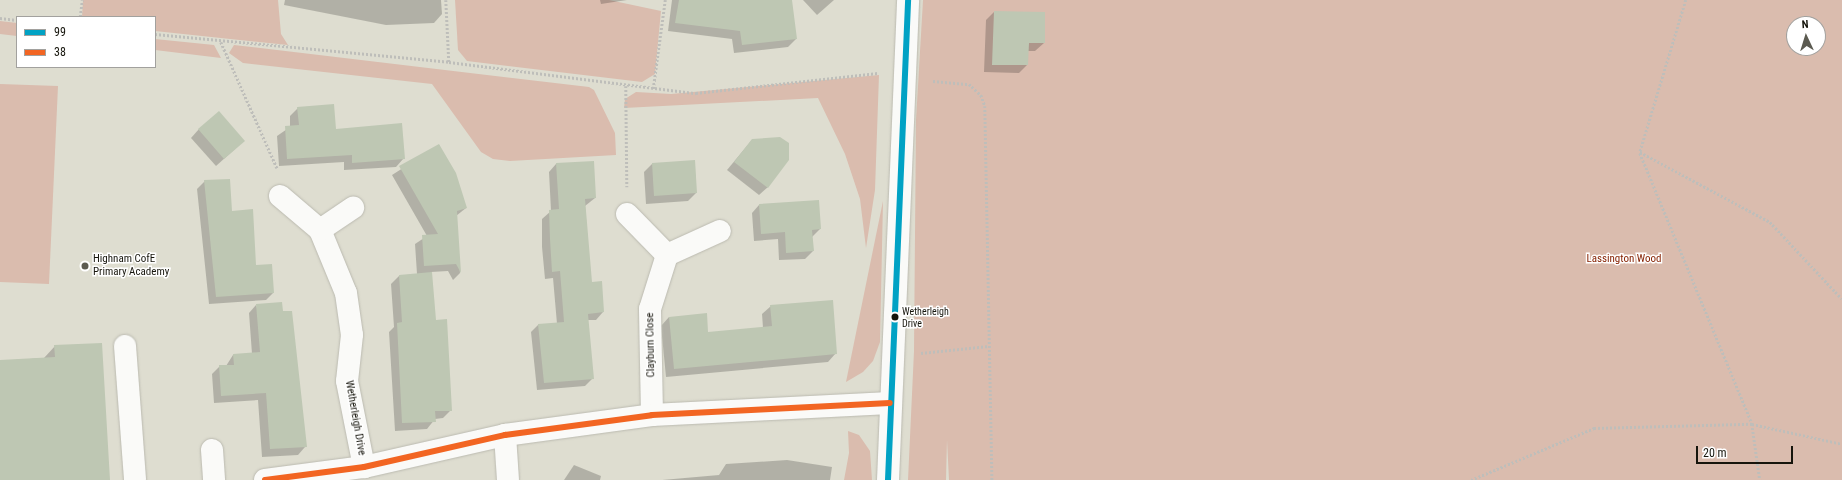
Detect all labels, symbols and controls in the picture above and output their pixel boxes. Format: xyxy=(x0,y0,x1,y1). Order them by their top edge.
legend xyxy=(16,16,156,68)
north arrow xyxy=(1786,16,1826,56)
text: N xyxy=(1801,18,1809,31)
text: 99 xyxy=(54,25,66,39)
text: 38 xyxy=(54,45,66,59)
park label: Lassington Wood xyxy=(1586,252,1662,266)
place label: Highnam CofE Primary Academy xyxy=(93,253,169,279)
marker: Highnam CofE Primary Academy xyxy=(80,261,90,271)
place label: Wetherleigh Drive xyxy=(902,305,949,328)
street label: Clayburn Close xyxy=(644,312,658,378)
marker: Wetherleigh Drive xyxy=(890,312,900,322)
street label: Wetherleigh Drive xyxy=(342,380,368,456)
scale bar xyxy=(1698,438,1795,464)
text: 20 m xyxy=(1703,446,1727,460)

